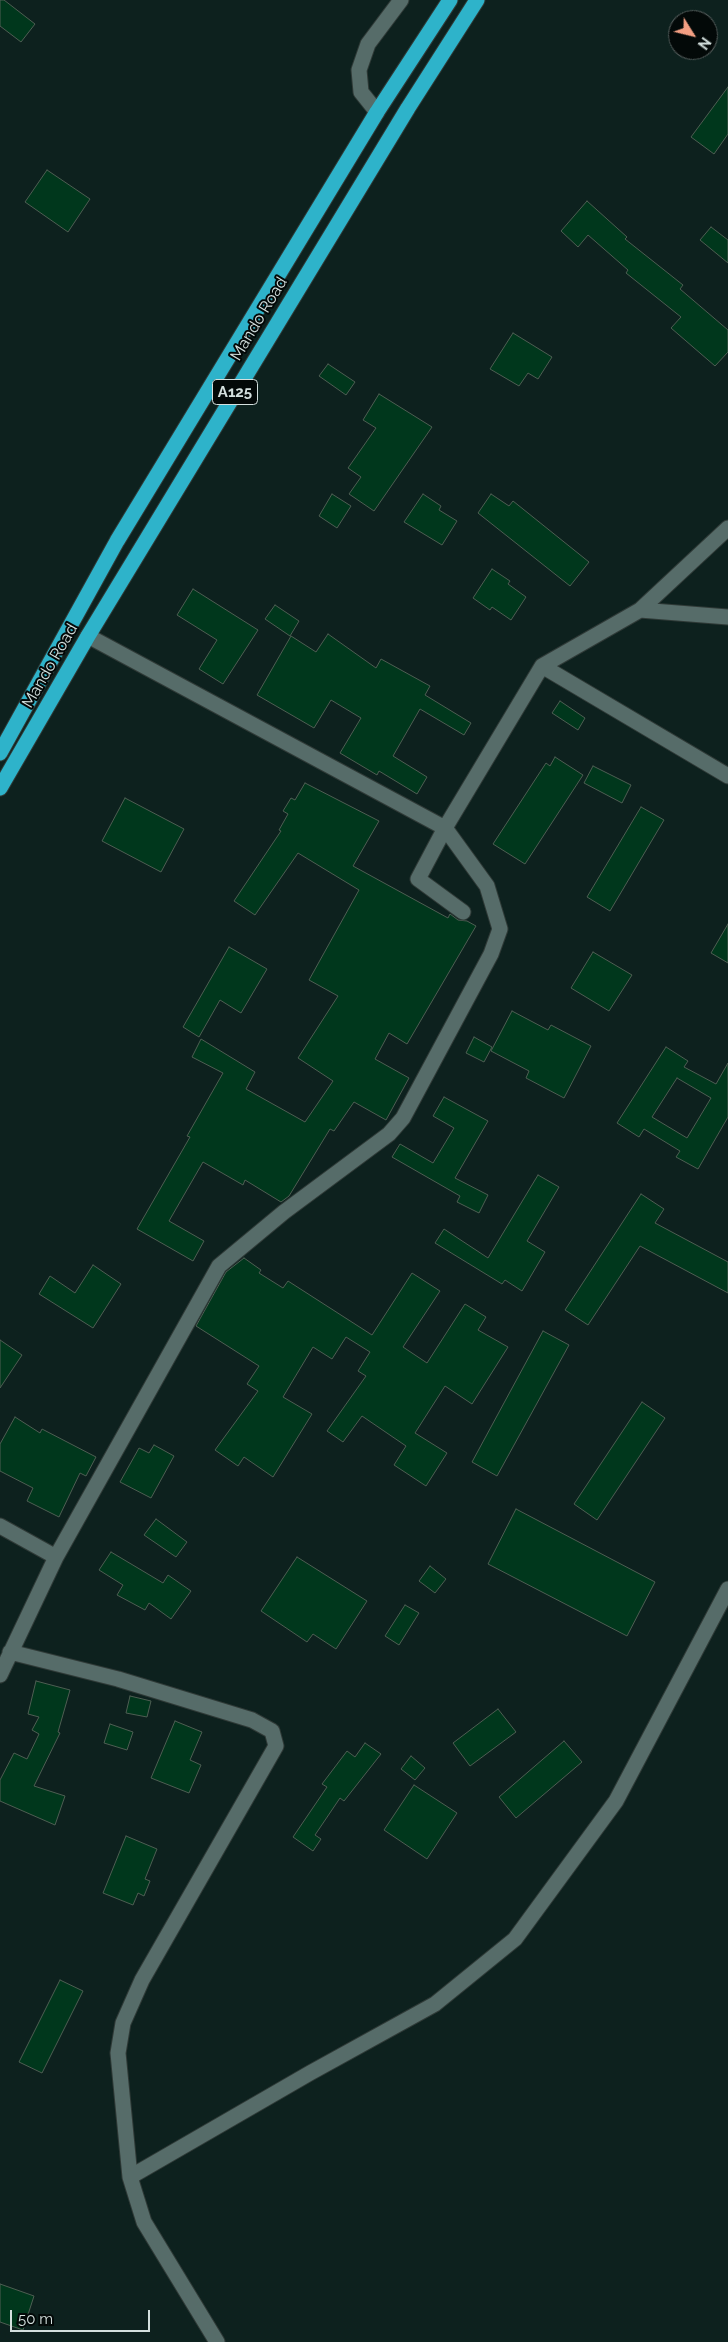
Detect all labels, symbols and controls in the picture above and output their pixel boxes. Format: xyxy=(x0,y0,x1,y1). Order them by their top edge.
north arrow xyxy=(668,10,718,60)
text: N xyxy=(695,34,714,52)
street label: Mando Road xyxy=(227,274,291,364)
road number: A125 xyxy=(212,380,258,404)
street label: Mando Road xyxy=(18,621,82,711)
scale bar xyxy=(12,2300,152,2332)
text: 50 m xyxy=(18,2310,53,2328)

